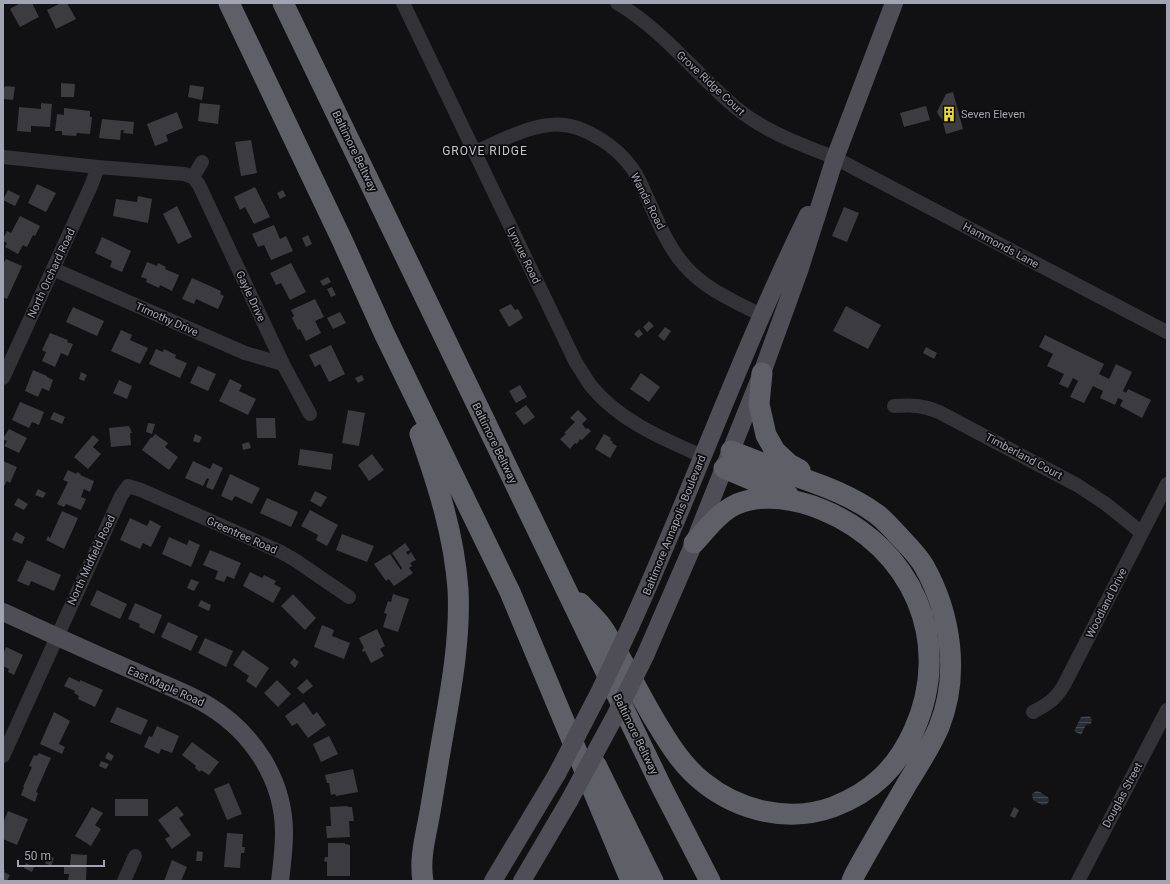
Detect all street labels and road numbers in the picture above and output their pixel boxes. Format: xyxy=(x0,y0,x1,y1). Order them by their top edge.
street label: Grove Ridge Court xyxy=(674,48,748,119)
street label: Baltimore Beltway xyxy=(329,109,380,194)
street label: Wanda Road xyxy=(628,171,667,232)
street label: Hammonds Lane xyxy=(961,220,1041,271)
street label: Lynvue Road xyxy=(504,225,543,286)
street label: North Orchard Road xyxy=(25,226,78,320)
street label: Gayle Drive xyxy=(233,269,268,324)
street label: Timothy Drive xyxy=(133,300,200,339)
street label: Baltimore Beltway xyxy=(469,401,520,486)
street label: Timberland Court xyxy=(983,431,1065,482)
street label: Baltimore Annapolis Boulevard xyxy=(640,453,709,597)
street label: North Midfield Road xyxy=(65,513,118,607)
street label: Greentree Road xyxy=(205,514,279,557)
street label: Woodland Drive xyxy=(1083,566,1130,640)
street label: East Maple Road xyxy=(125,664,206,709)
street label: Baltimore Beltway xyxy=(610,692,661,777)
street label: Douglas Street xyxy=(1100,760,1145,830)

